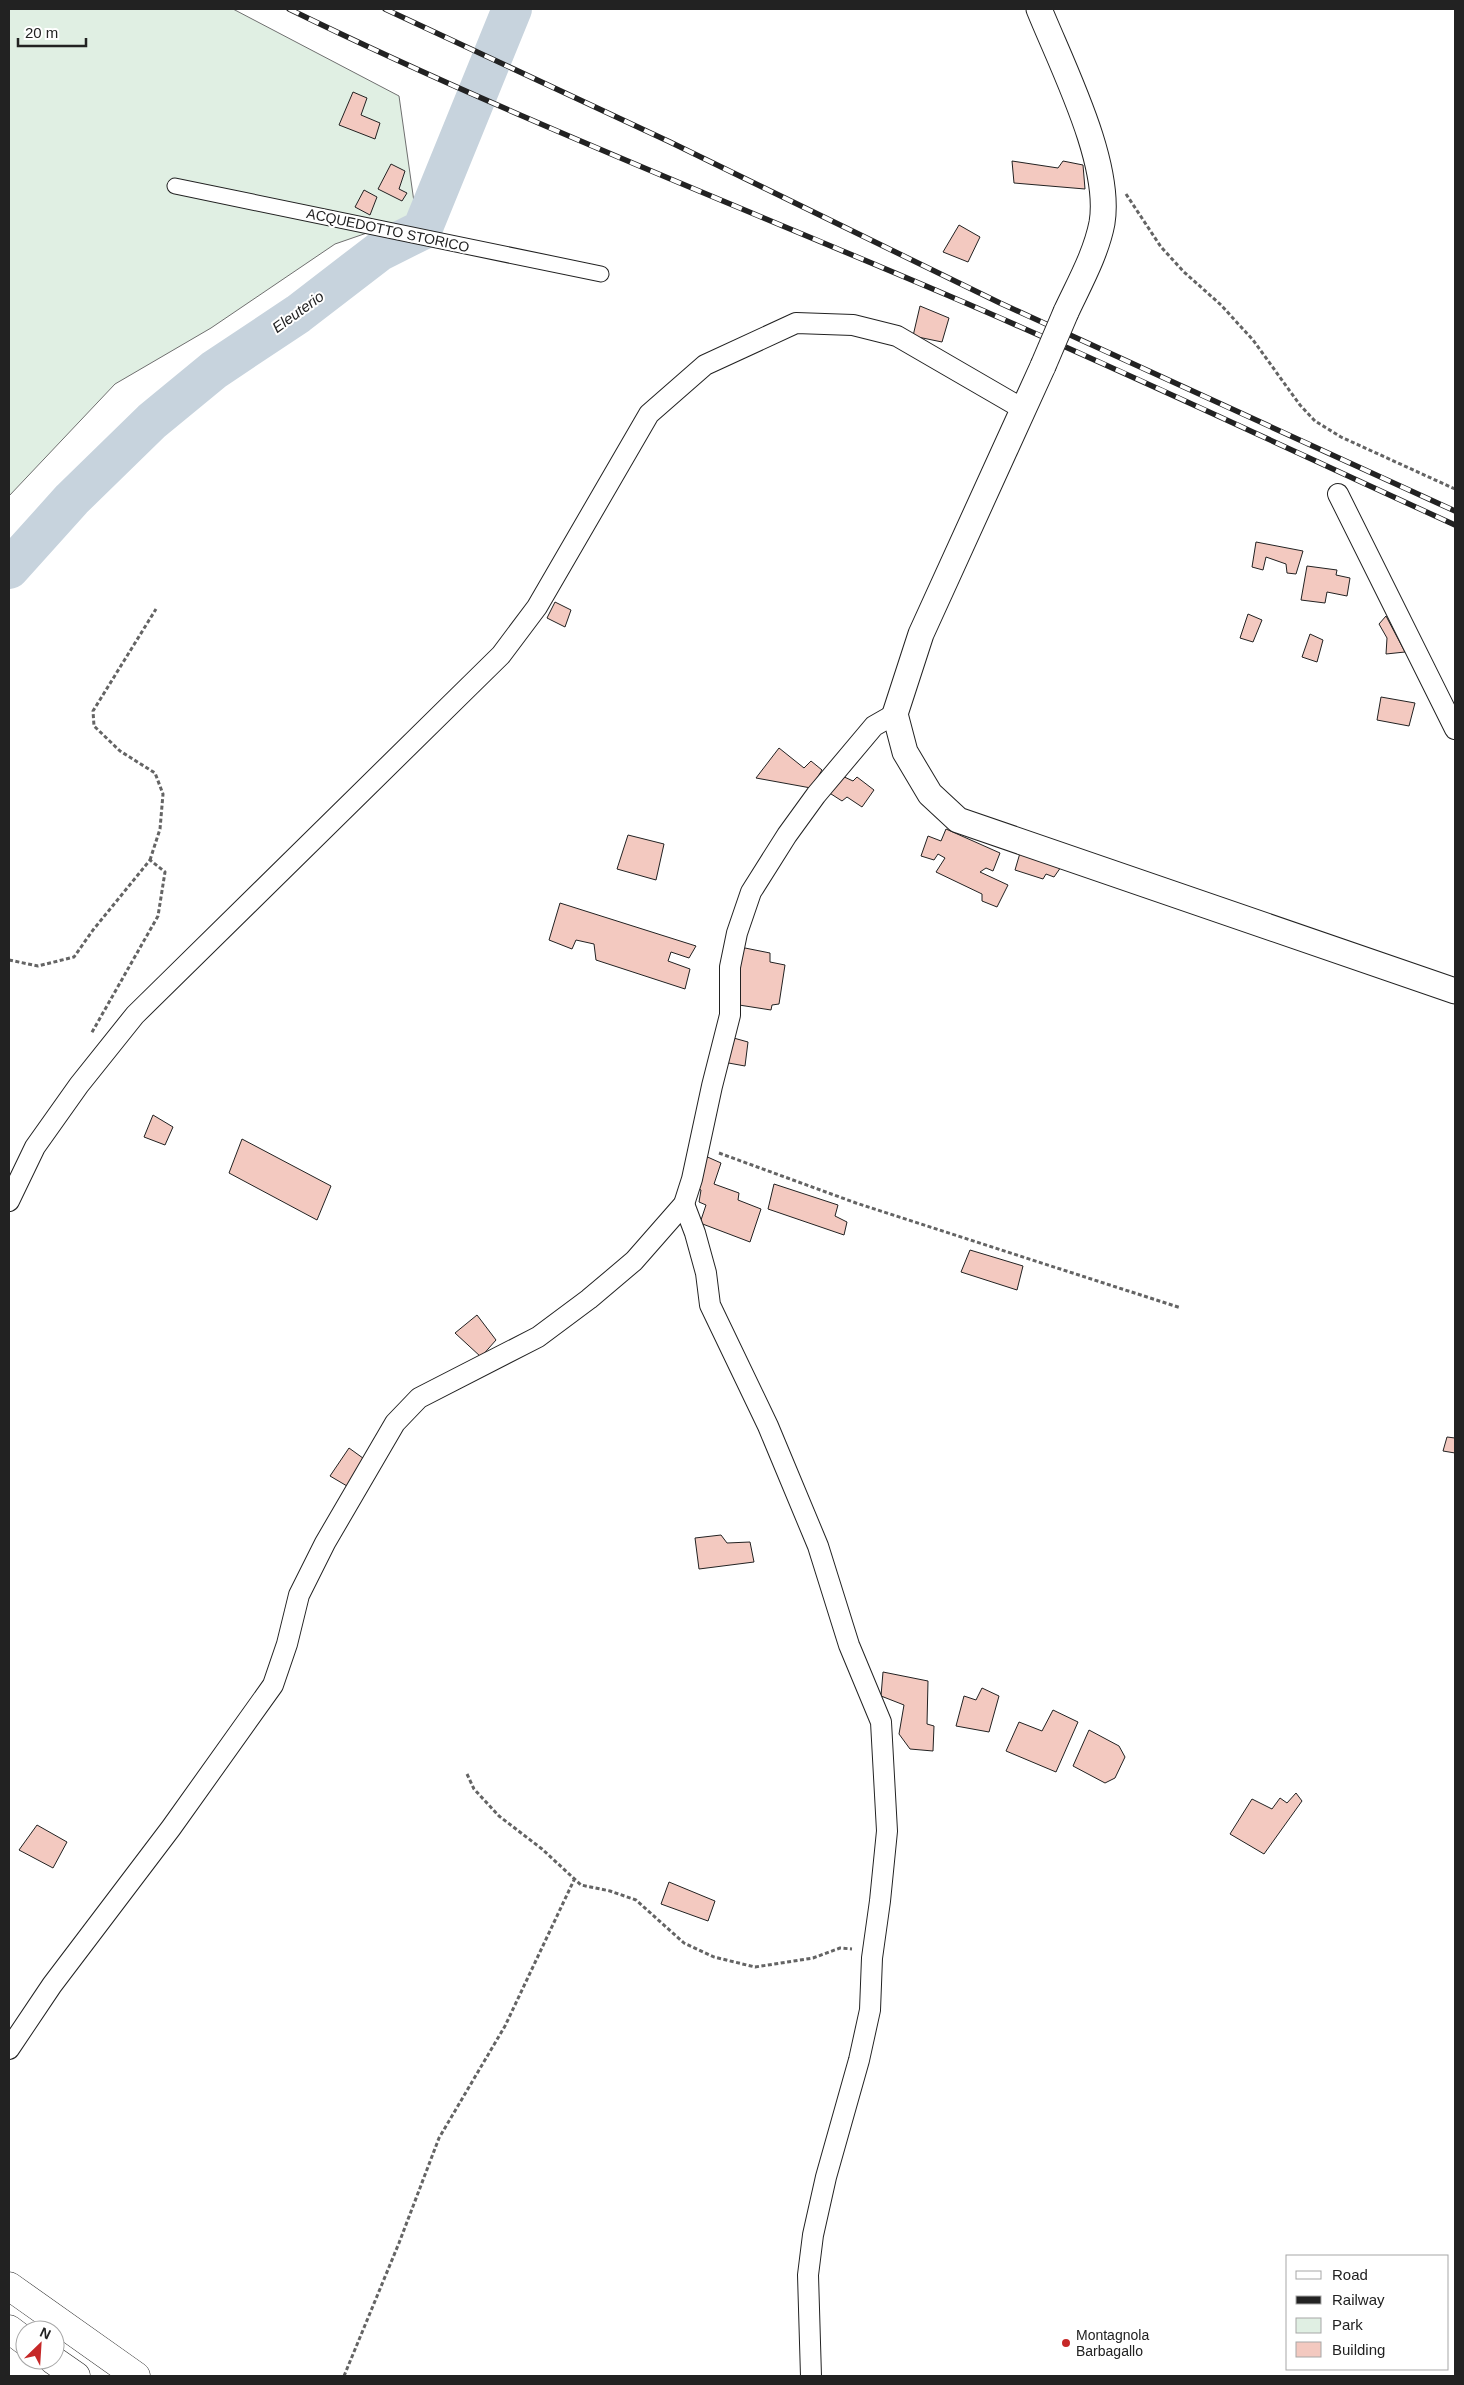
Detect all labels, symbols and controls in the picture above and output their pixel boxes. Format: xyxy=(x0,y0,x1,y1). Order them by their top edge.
scale bar xyxy=(18,15,85,47)
text: 20 m xyxy=(25,24,58,41)
street label: ACQUEDOTTO STORICO xyxy=(305,205,471,255)
water label: Eleuterio xyxy=(269,287,327,336)
legend xyxy=(1286,2255,1449,2370)
text: Road xyxy=(1332,2266,1368,2283)
text: Railway xyxy=(1332,2291,1385,2308)
text: Park xyxy=(1332,2316,1363,2333)
north arrow xyxy=(15,2320,65,2370)
text: N xyxy=(38,2324,53,2343)
place label: Montagnola Barbagallo xyxy=(1076,2327,1149,2359)
marker: Montagnola Barbagallo xyxy=(1060,2337,1072,2349)
text: Building xyxy=(1332,2341,1385,2358)

